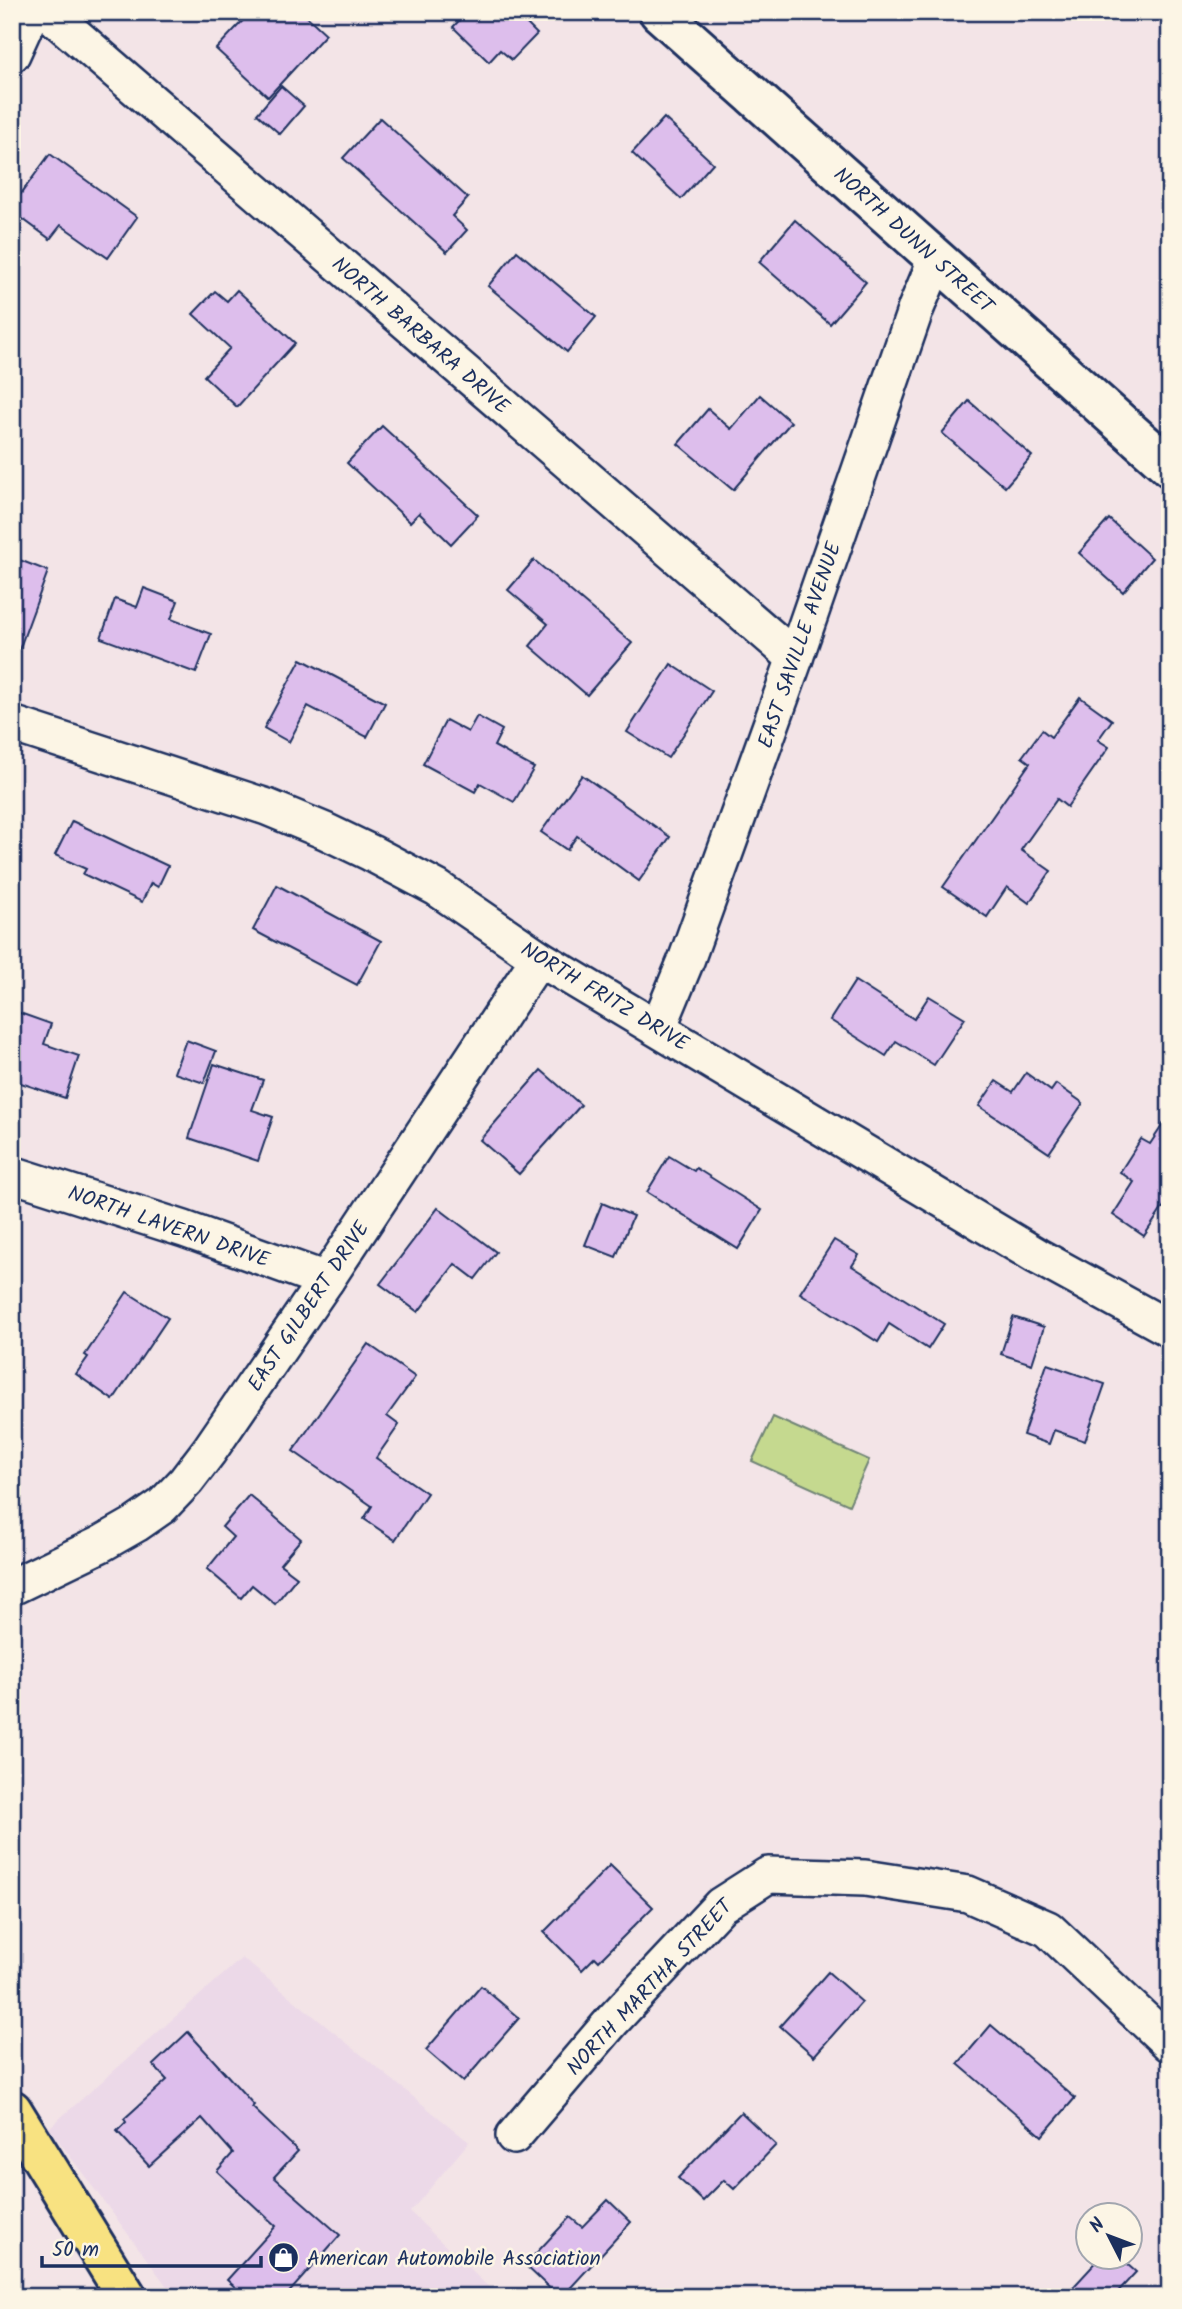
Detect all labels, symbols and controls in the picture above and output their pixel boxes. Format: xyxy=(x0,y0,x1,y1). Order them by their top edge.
street label: NORTH DUNN STREET xyxy=(825,160,1002,324)
street label: NORTH BARBARA DRIVE xyxy=(324,249,517,423)
street label: EAST SAVILLE AVENUE xyxy=(750,537,851,753)
street label: NORTH FRITZ DRIVE xyxy=(514,934,695,1061)
street label: NORTH LAVERN DRIVE xyxy=(63,1177,275,1278)
street label: EAST GILBERT DRIVE xyxy=(240,1214,379,1399)
street label: NORTH MARTHA STREET xyxy=(559,1891,742,2084)
north arrow xyxy=(1074,2200,1144,2270)
text: N xyxy=(1083,2211,1113,2240)
scale bar xyxy=(42,2225,261,2269)
text: 50 m xyxy=(52,2234,99,2267)
shop icon: American Automobile Association xyxy=(267,2241,301,2275)
place label: American Automobile Association xyxy=(307,2243,601,2276)

